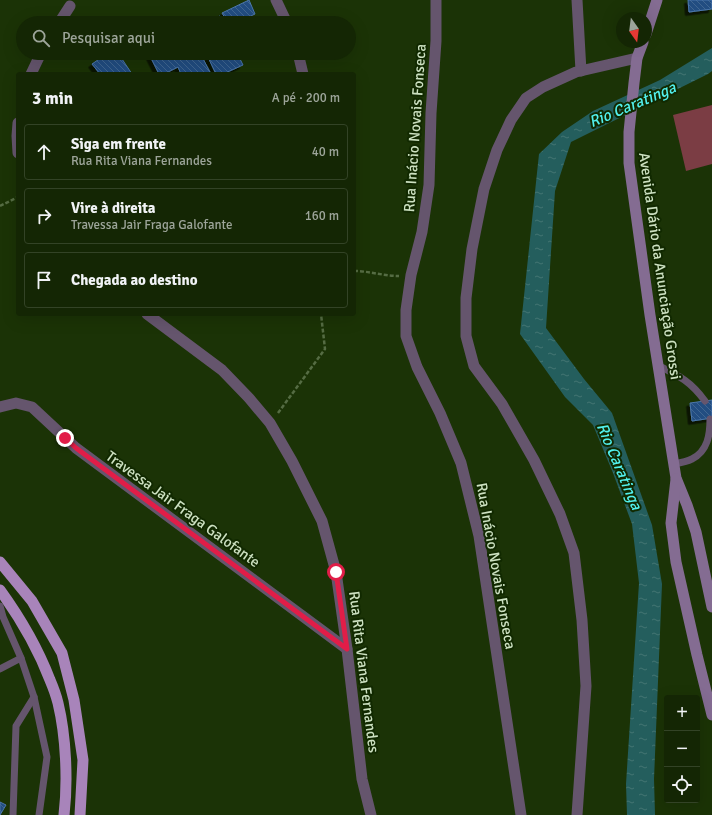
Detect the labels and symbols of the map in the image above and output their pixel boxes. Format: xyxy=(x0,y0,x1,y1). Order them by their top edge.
north arrow xyxy=(616,12,652,48)
street label: Rua Inácio Novais Fonseca xyxy=(400,43,430,213)
water label: Rio Caratinga xyxy=(586,77,680,132)
street label: Avenida Dário da Anunciação Grossi xyxy=(635,151,685,381)
water label: Rio Caratinga xyxy=(592,420,647,514)
route end xyxy=(56,429,74,447)
street label: Travessa Jair Fraga Galofante xyxy=(102,447,264,571)
street label: Rua Inácio Novais Fonseca xyxy=(472,481,520,651)
route start xyxy=(327,563,345,581)
street label: Rua Rita Viana Fernandes xyxy=(345,590,383,754)

